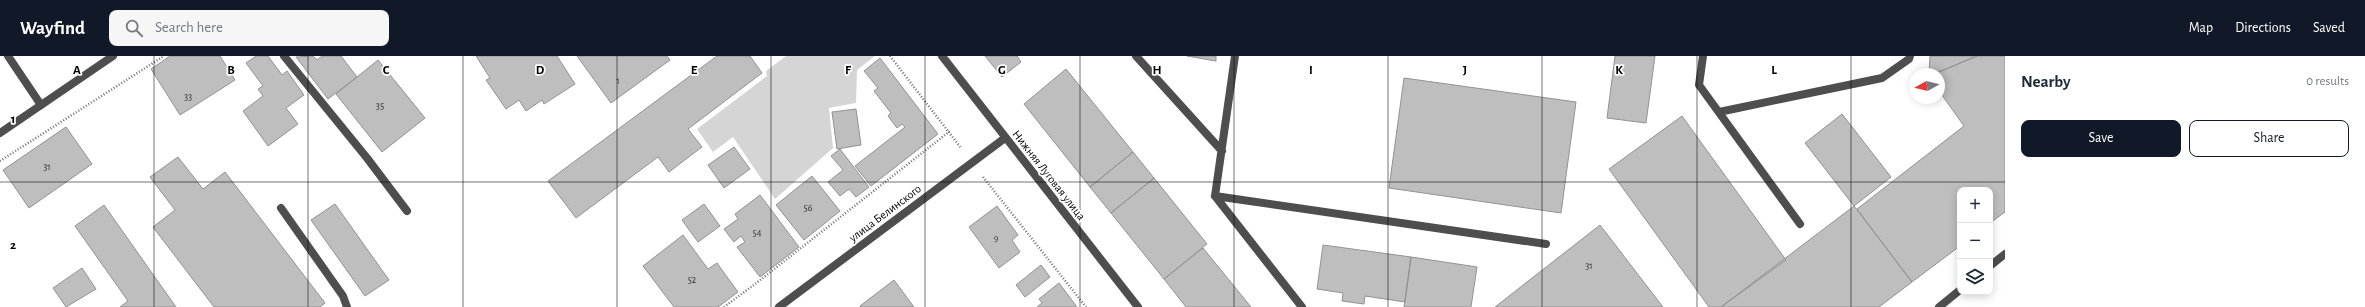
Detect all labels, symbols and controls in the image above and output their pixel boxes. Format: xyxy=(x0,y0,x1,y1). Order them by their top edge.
search box xyxy=(109,10,389,46)
icon: search xyxy=(123,17,145,39)
text: Wayfind xyxy=(20,19,85,38)
text: Search here xyxy=(155,20,223,35)
text: Map xyxy=(2189,21,2213,35)
text: Directions xyxy=(2235,21,2291,35)
text: Saved xyxy=(2313,21,2345,35)
text: A xyxy=(73,64,81,77)
text: B xyxy=(227,64,235,77)
text: C xyxy=(383,64,390,77)
text: D xyxy=(536,64,545,77)
text: E xyxy=(691,64,698,77)
text: F xyxy=(845,64,852,77)
text: G xyxy=(998,64,1006,77)
text: H xyxy=(1152,64,1162,77)
text: I xyxy=(1309,64,1313,77)
text: J xyxy=(1463,64,1467,77)
text: K xyxy=(1615,64,1623,77)
text: L xyxy=(1771,64,1777,77)
north arrow xyxy=(1909,68,1945,104)
text: Nearby xyxy=(2021,73,2071,90)
text: 0 results xyxy=(2306,75,2349,88)
house number: 1 xyxy=(616,76,620,86)
house number: 33 xyxy=(184,92,192,102)
house number: 35 xyxy=(376,101,384,111)
text: 1 xyxy=(11,113,15,126)
button: Save xyxy=(2021,120,2181,157)
button: Share xyxy=(2189,120,2349,157)
street label: Нижняя Луговая улица xyxy=(1009,128,1088,223)
house number: 31 xyxy=(43,162,51,172)
street label: улица Белинского xyxy=(846,182,924,245)
map controls xyxy=(1957,187,1993,295)
button: + xyxy=(1957,187,1993,223)
house number: 56 xyxy=(804,203,813,213)
button: − xyxy=(1957,223,1993,259)
house number: 54 xyxy=(753,228,762,238)
house number: 9 xyxy=(994,233,999,243)
text: 2 xyxy=(10,239,16,252)
button: layers xyxy=(1957,259,1993,295)
house number: 31 xyxy=(1585,261,1593,271)
house number: 52 xyxy=(688,275,697,285)

